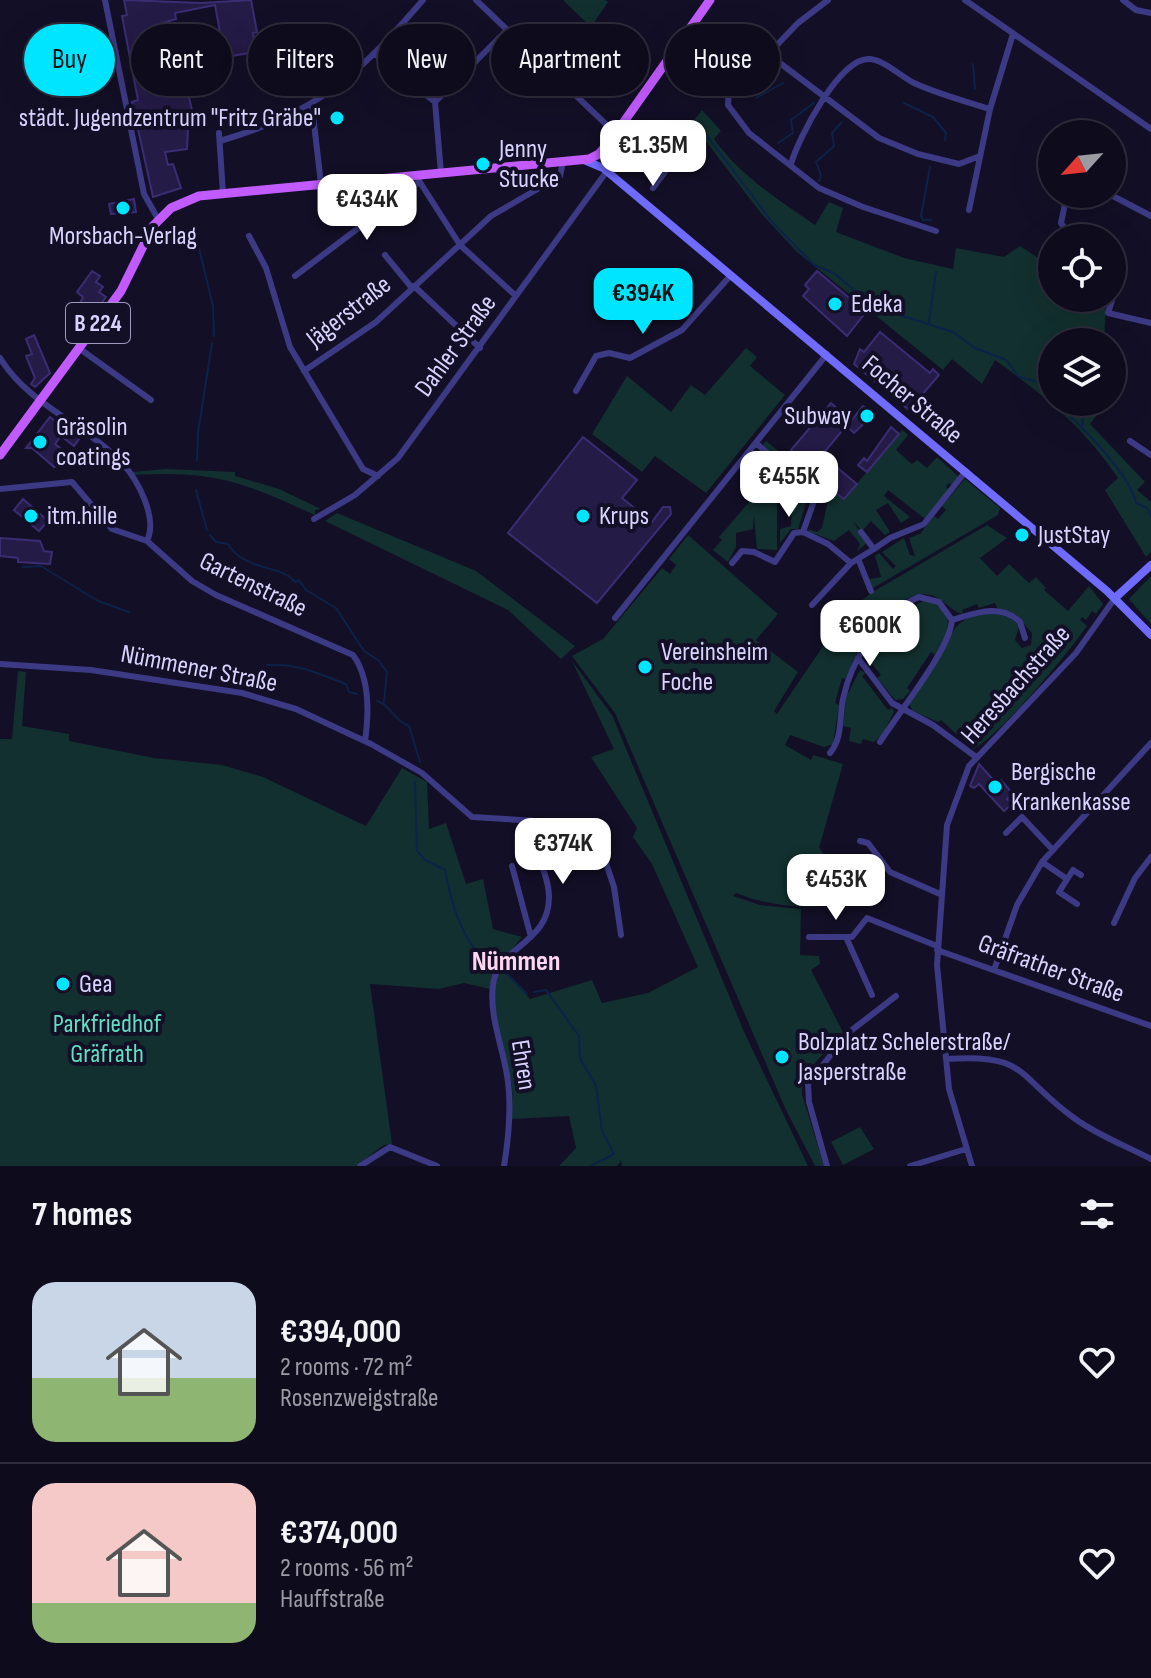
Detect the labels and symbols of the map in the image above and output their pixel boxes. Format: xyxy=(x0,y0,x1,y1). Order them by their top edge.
place label: städt. Jugendzentrum "Fritz Gräbe" xyxy=(19,103,321,134)
marker: städt. Jugendzentrum "Fritz Gräbe" xyxy=(328,109,346,127)
pin: €1.35M xyxy=(588,120,718,188)
north arrow xyxy=(1038,120,1126,208)
place label: Jenny Stucke xyxy=(498,134,559,195)
marker: Jenny Stucke xyxy=(474,155,492,173)
pin: €434K xyxy=(311,174,423,242)
marker: Morsbach-Verlag xyxy=(114,199,132,217)
place label: Morsbach-Verlag xyxy=(49,221,197,252)
pin: €394K xyxy=(587,268,699,336)
street label: Jägerstraße xyxy=(300,269,397,355)
street label: Dahler Straße xyxy=(409,289,503,403)
place label: Edeka xyxy=(851,289,903,320)
marker: Edeka xyxy=(826,295,844,313)
road number: B 224 xyxy=(66,303,130,343)
street label: Focher Straße xyxy=(856,349,968,451)
place label: Subway xyxy=(784,401,851,432)
marker: Subway xyxy=(858,407,876,425)
place label: Gräsolin coatings xyxy=(56,412,131,473)
marker: Gräsolin coatings xyxy=(31,433,49,451)
pin: €455K xyxy=(733,451,845,519)
place label: itm.hille xyxy=(47,501,117,532)
place label: Krups xyxy=(599,501,649,532)
marker: itm.hille xyxy=(22,507,40,525)
marker: Krups xyxy=(574,507,592,525)
place label: JustStay xyxy=(1037,520,1110,551)
marker: JustStay xyxy=(1013,526,1031,544)
street label: Gartenstraße xyxy=(194,546,312,624)
pin: €600K xyxy=(814,600,926,668)
street label: Heresbachstraße xyxy=(955,619,1077,751)
place label: Vereinsheim Foche xyxy=(661,637,768,698)
street label: Nümmener Straße xyxy=(118,639,280,699)
marker: Vereinsheim Foche xyxy=(636,658,654,676)
place label: Bergische Krankenkasse xyxy=(1011,757,1131,818)
marker: Bergische Krankenkasse xyxy=(986,778,1004,796)
pin: €374K xyxy=(507,818,619,886)
pin: €453K xyxy=(780,854,892,922)
street label: Gräfrather Straße xyxy=(974,928,1128,1010)
district label: Nümmen xyxy=(472,945,560,978)
place label: Gea xyxy=(79,969,113,1000)
marker: Gea xyxy=(54,975,72,993)
park label: Parkfriedhof Gräfrath xyxy=(53,1009,162,1070)
place label: Bolzplatz Schelerstraße/ Jasperstraße xyxy=(797,1027,1011,1088)
street label: Ehren xyxy=(504,1038,542,1092)
marker: Bolzplatz Schelerstraße/ Jasperstraße xyxy=(773,1048,791,1066)

